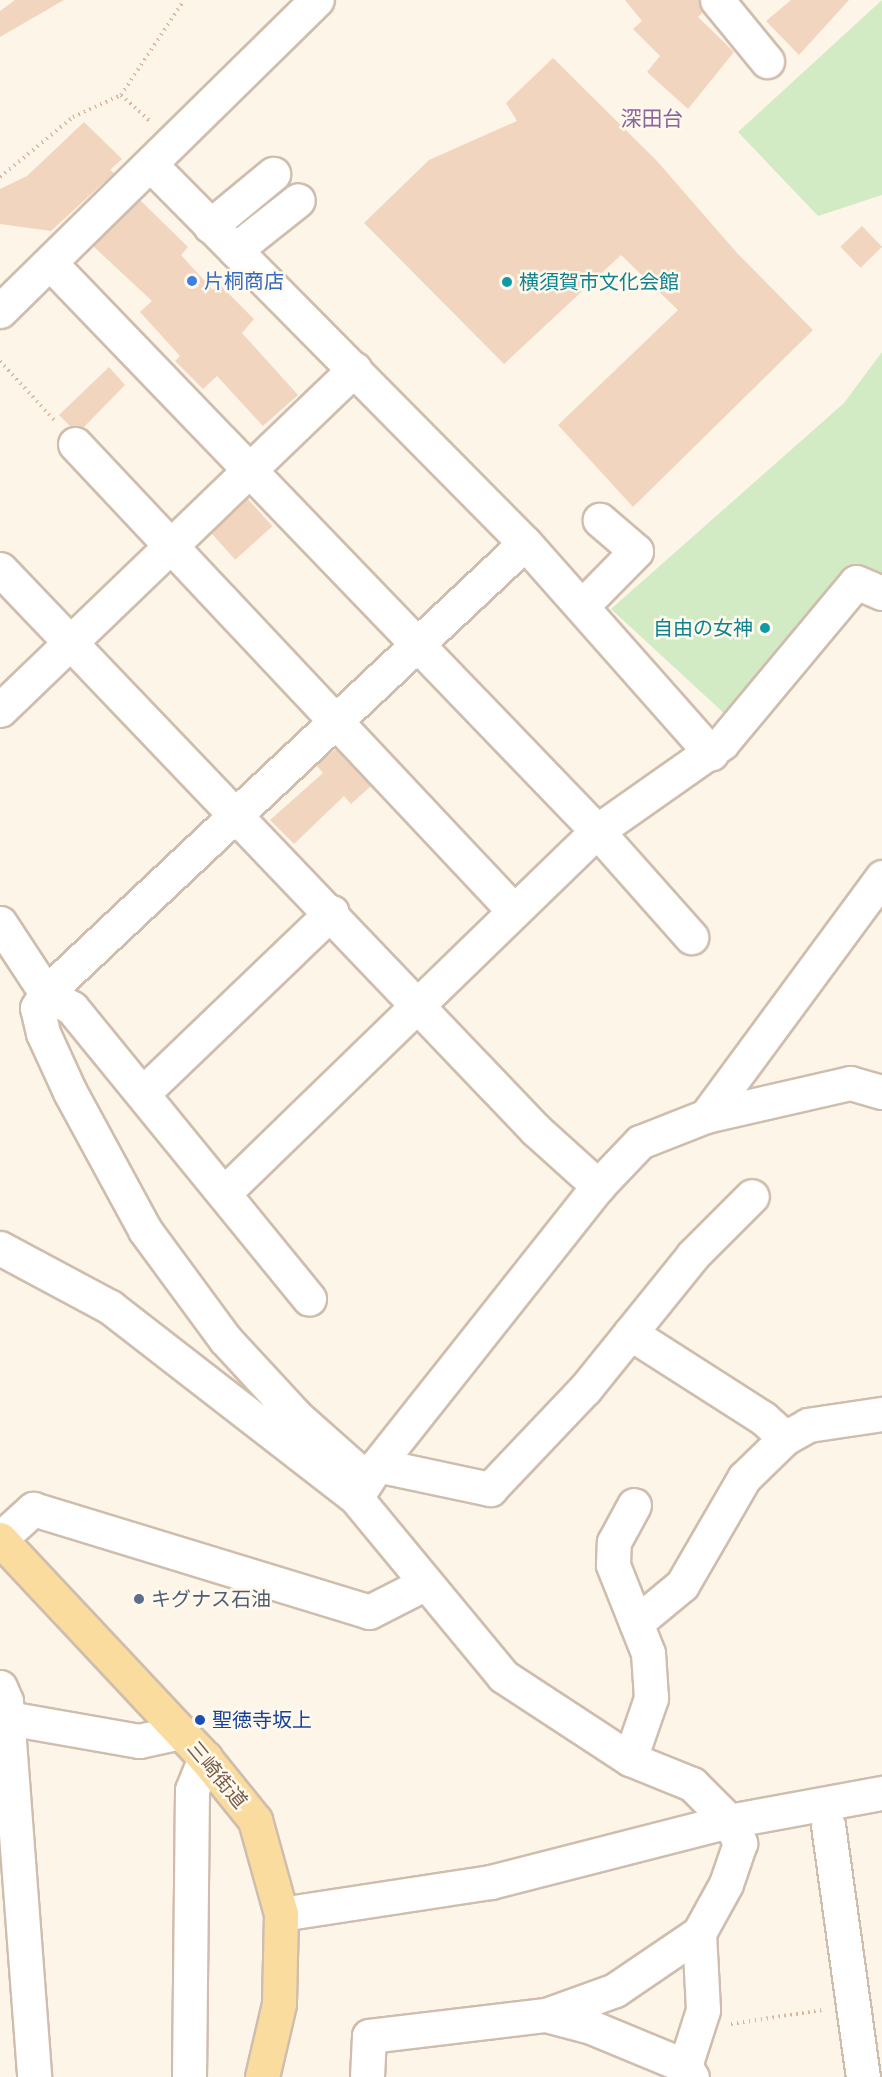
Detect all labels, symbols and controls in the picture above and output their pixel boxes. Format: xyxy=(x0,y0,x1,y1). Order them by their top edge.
district label: 深田台 xyxy=(621,106,683,132)
place label: 片桐商店 xyxy=(204,269,284,293)
place label: 横須賀市文化会館 xyxy=(519,270,679,294)
marker: 片桐商店 xyxy=(185,274,199,288)
marker: 横須賀市文化会館 xyxy=(500,275,514,289)
place label: 自由の女神 xyxy=(653,616,753,640)
marker: 自由の女神 xyxy=(758,621,772,635)
place label: キグナス石油 xyxy=(151,1587,271,1611)
marker: キグナス石油 xyxy=(132,1592,146,1606)
place label: 聖徳寺坂上 xyxy=(212,1708,312,1732)
marker: 聖徳寺坂上 xyxy=(193,1713,207,1727)
street label: 三崎街道 xyxy=(182,1737,252,1813)

